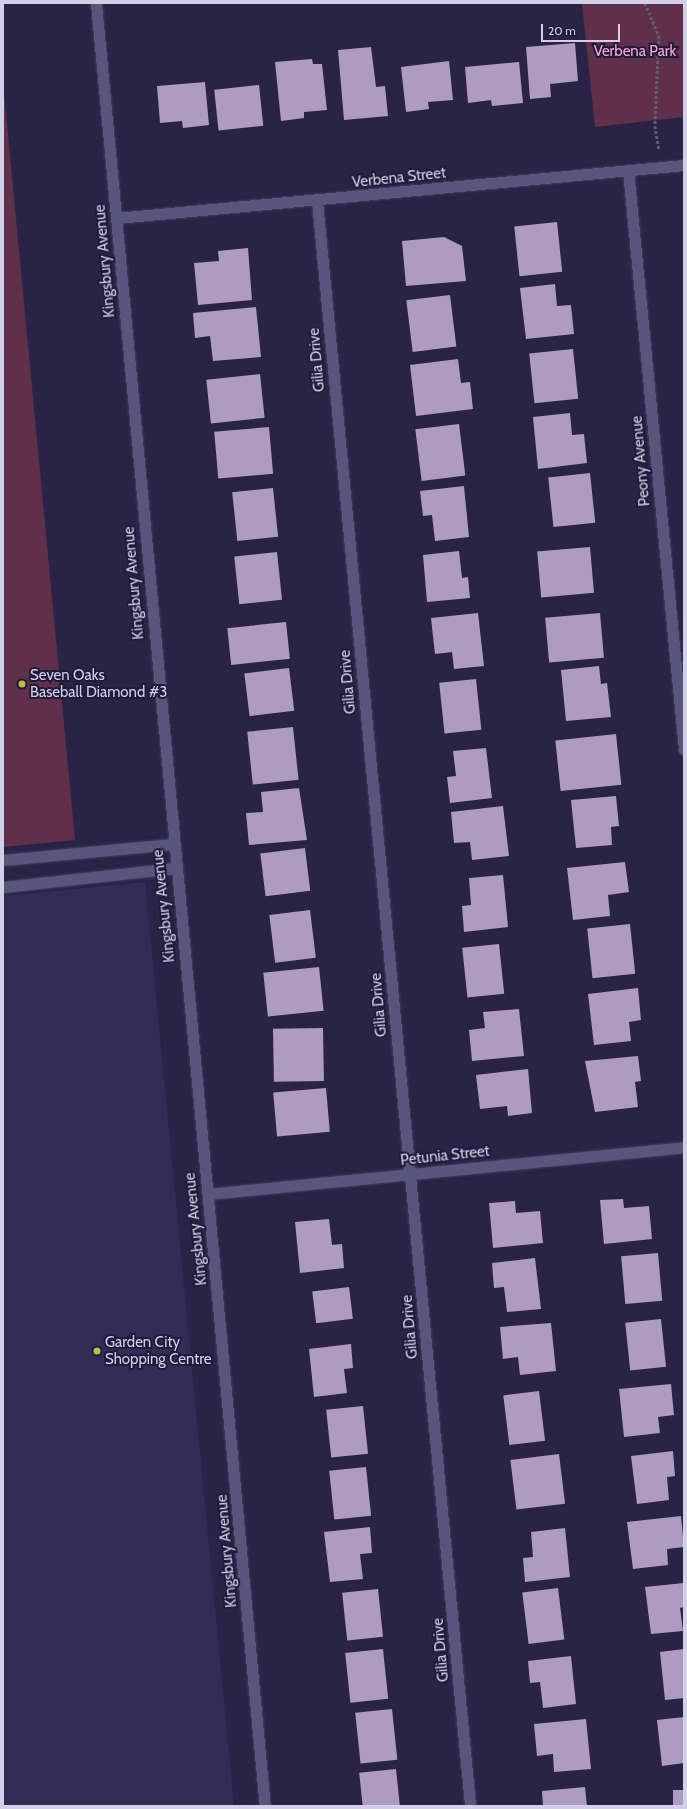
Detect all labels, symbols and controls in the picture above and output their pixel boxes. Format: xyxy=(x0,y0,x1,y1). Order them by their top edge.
scale bar xyxy=(543,16,622,42)
text: 20 m xyxy=(548,23,576,38)
park label: Verbena Park xyxy=(594,43,676,61)
street label: Verbena Street xyxy=(351,164,447,192)
street label: Kingsbury Avenue xyxy=(91,204,119,318)
street label: Gilia Drive xyxy=(305,327,329,393)
street label: Peony Avenue xyxy=(628,415,654,507)
street label: Kingsbury Avenue xyxy=(120,526,148,640)
street label: Gilia Drive xyxy=(336,649,360,715)
place label: Seven Oaks Baseball Diamond #3 xyxy=(30,666,167,701)
marker: Seven Oaks Baseball Diamond #3 xyxy=(17,679,27,689)
street label: Kingsbury Avenue xyxy=(149,849,179,963)
street label: Gilia Drive xyxy=(367,972,391,1038)
street label: Petunia Street xyxy=(399,1142,491,1170)
street label: Kingsbury Avenue xyxy=(181,1172,211,1286)
street label: Gilia Drive xyxy=(398,1294,422,1360)
place label: Garden City Shopping Centre xyxy=(105,1333,211,1368)
marker: Garden City Shopping Centre xyxy=(92,1346,102,1356)
street label: Kingsbury Avenue xyxy=(213,1494,241,1608)
street label: Gilia Drive xyxy=(429,1617,453,1683)

